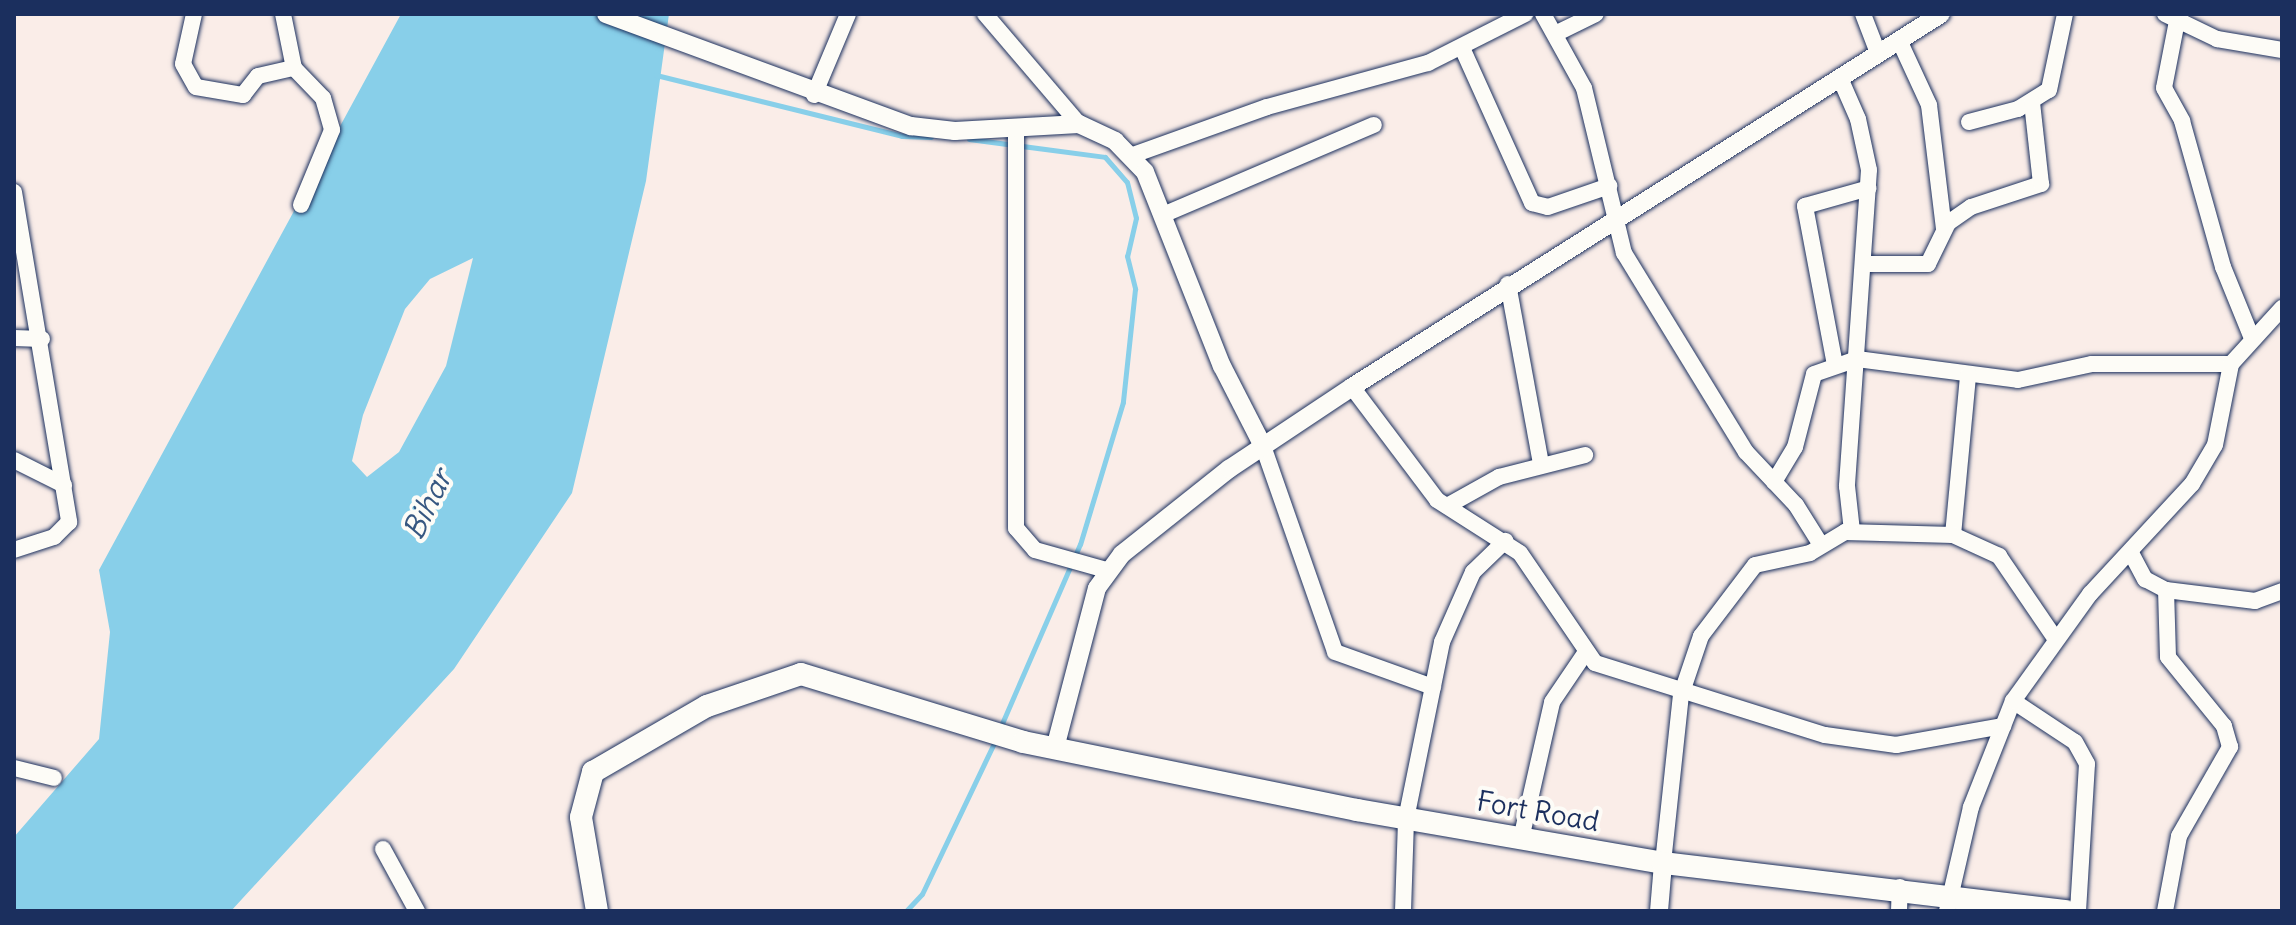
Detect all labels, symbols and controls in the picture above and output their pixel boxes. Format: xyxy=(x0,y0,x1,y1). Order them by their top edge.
water label: Bihar xyxy=(395,463,459,545)
street label: Fort Road xyxy=(1474,784,1602,838)

